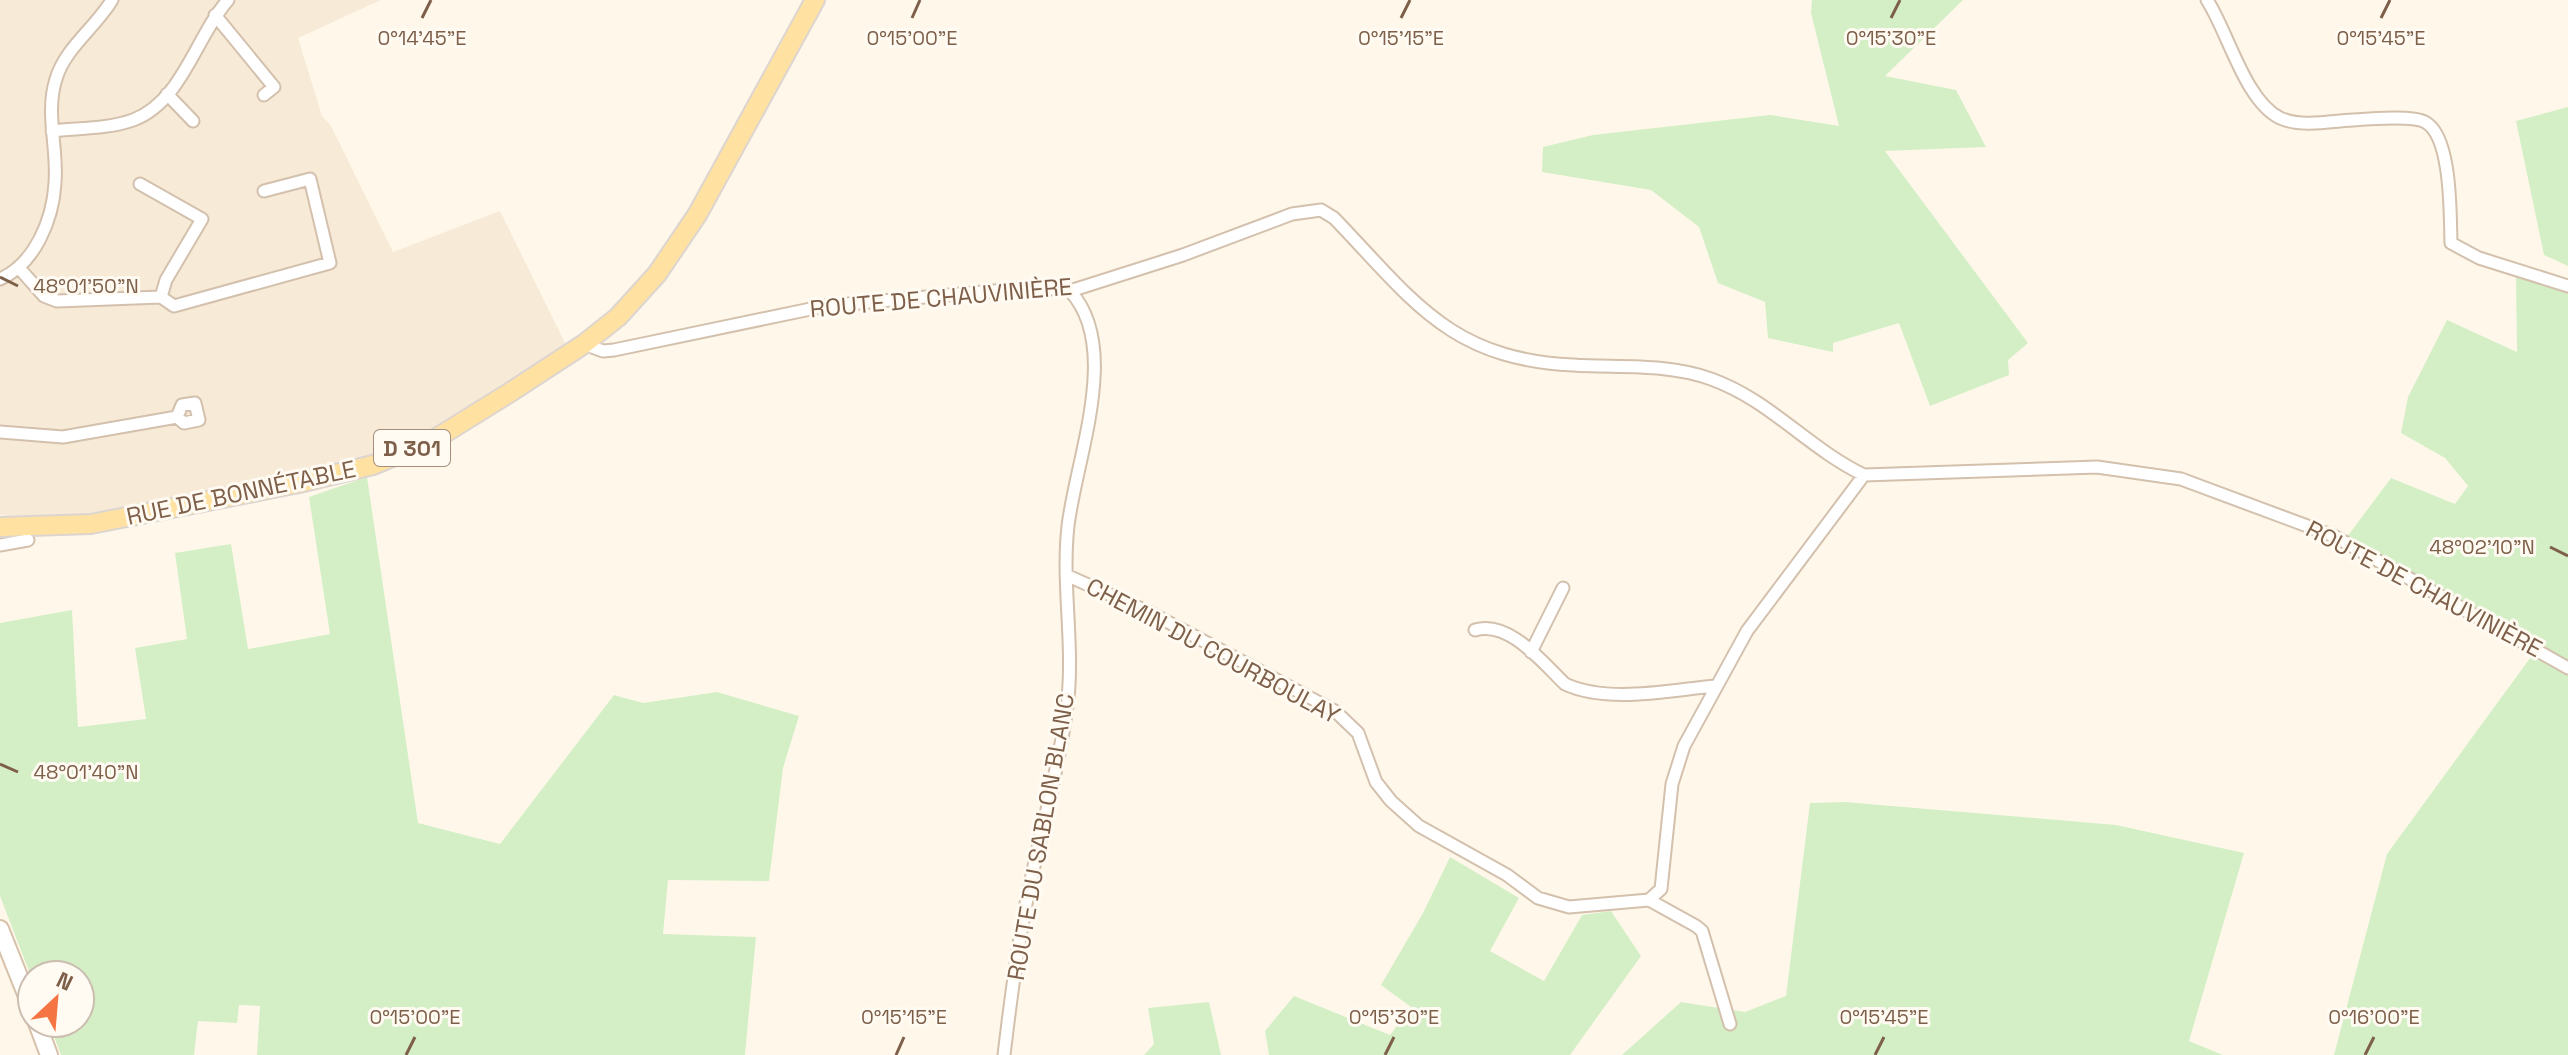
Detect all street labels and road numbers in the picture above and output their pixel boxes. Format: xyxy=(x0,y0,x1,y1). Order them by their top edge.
street label: ROUTE DE CHAUVINIÈRE xyxy=(809,271,1073,324)
road number: D 301 xyxy=(374,430,450,466)
street label: RUE DE BONNÉTABLE xyxy=(123,453,358,532)
street label: ROUTE DE CHAUVINIÈRE xyxy=(2301,513,2548,664)
street label: CHEMIN DU COURBOULAY xyxy=(1081,570,1346,731)
street label: ROUTE DU SABLON BLANC xyxy=(1000,691,1081,983)

